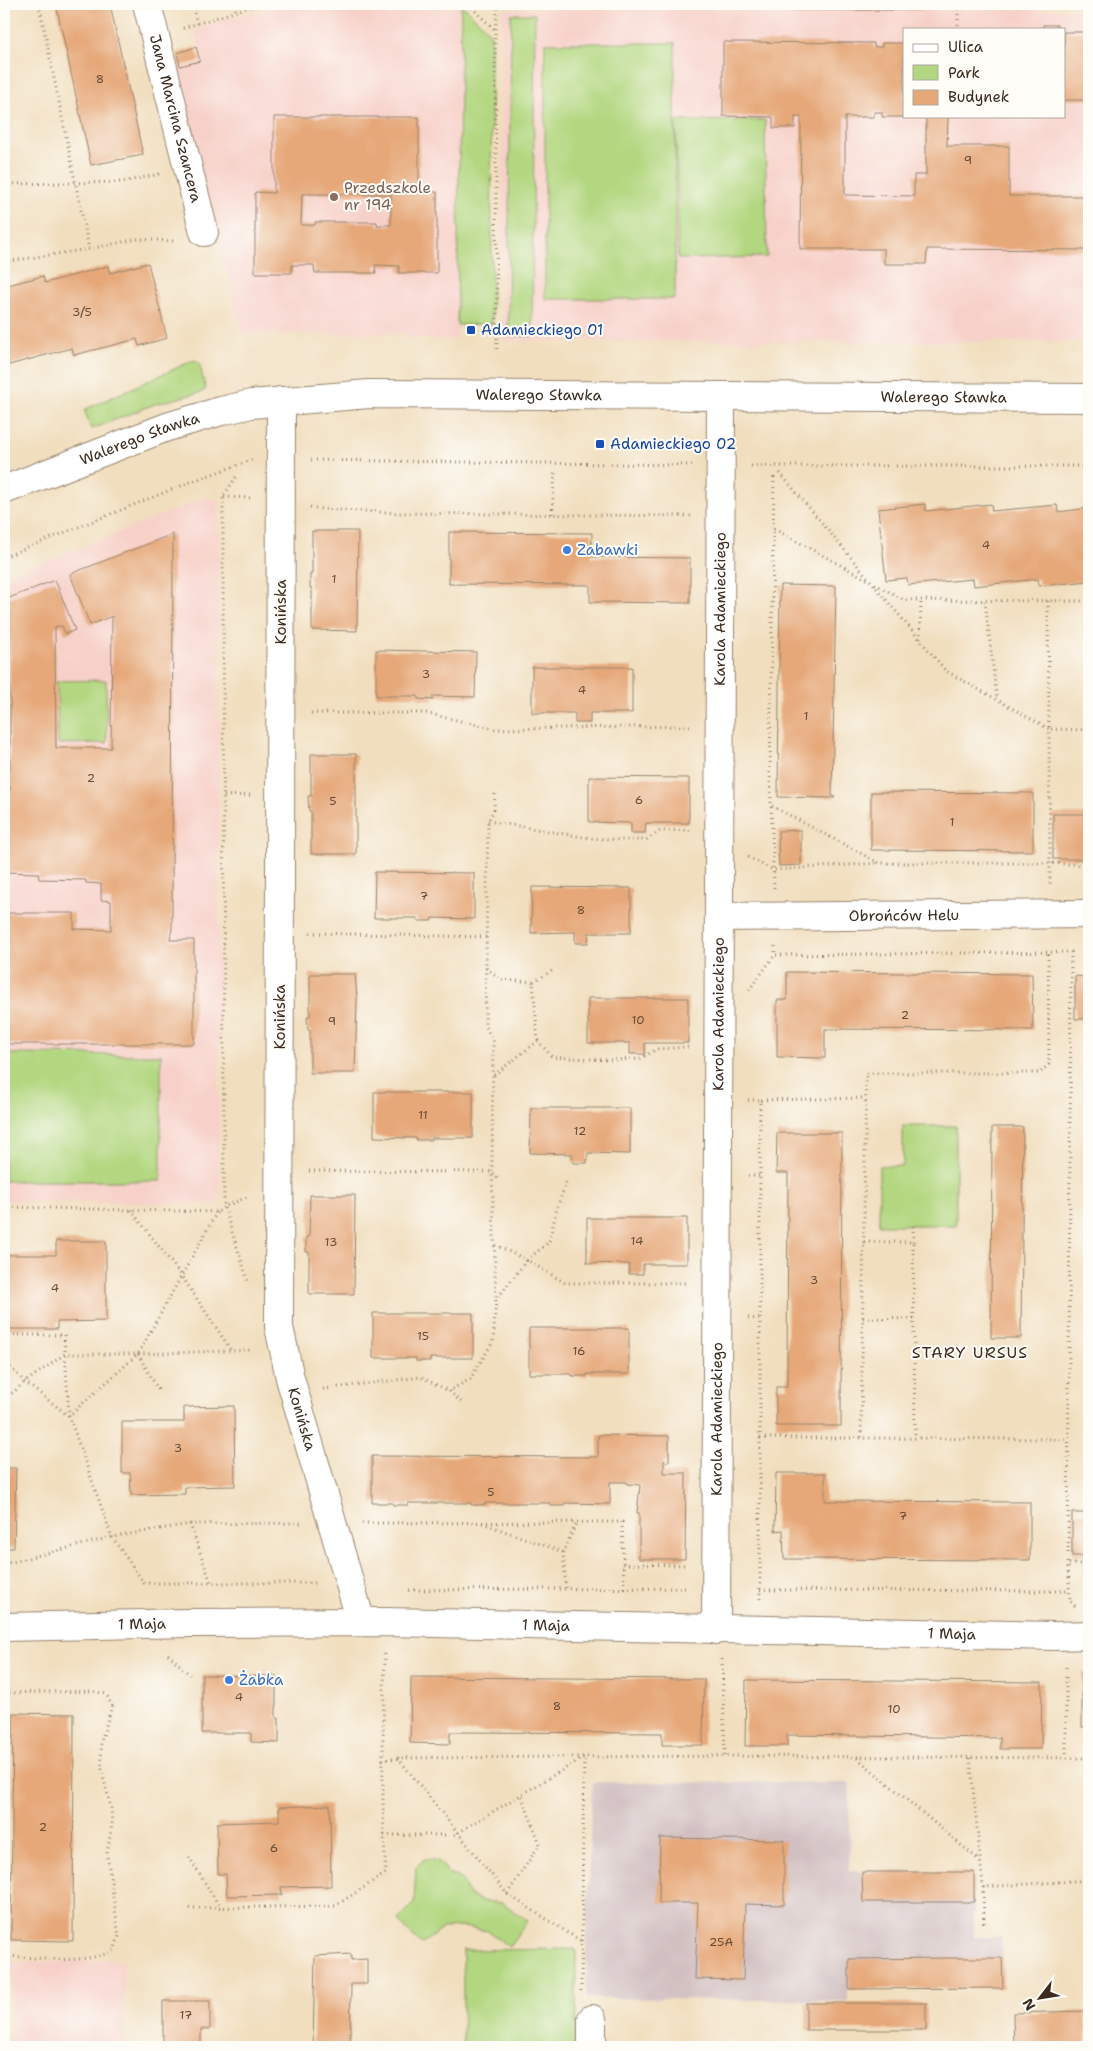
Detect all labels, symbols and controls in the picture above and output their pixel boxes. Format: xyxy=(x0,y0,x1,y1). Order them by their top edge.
legend xyxy=(903,28,1066,118)
street label: Jana Marcina Szancera xyxy=(145,32,206,205)
text: Ulica xyxy=(948,37,984,57)
text: Park xyxy=(948,63,980,83)
house number: 8 xyxy=(96,71,104,87)
text: Budynek xyxy=(948,87,1009,107)
house number: 9 xyxy=(964,152,972,168)
place label: Przedszkole nr 194 xyxy=(344,178,431,215)
marker: Przedszkole nr 194 xyxy=(328,191,340,203)
house number: 3/5 xyxy=(72,304,92,320)
place label: Adamieckiego 01 xyxy=(481,320,603,340)
marker: Adamieckiego 01 xyxy=(465,324,477,336)
street label: Walerego Sławka xyxy=(475,385,603,405)
street label: Walerego Sławka xyxy=(880,387,1008,408)
street label: Walerego Sławka xyxy=(77,408,202,470)
place label: Adamieckiego 02 xyxy=(610,434,736,454)
marker: Adamieckiego 02 xyxy=(594,438,606,450)
street label: Karola Adamieckiego xyxy=(710,532,730,686)
house number: 4 xyxy=(982,537,990,553)
place label: Zabawki xyxy=(577,540,638,560)
marker: Zabawki xyxy=(561,544,573,556)
house number: 1 xyxy=(331,571,337,587)
street label: Konińska xyxy=(271,579,291,644)
house number: 3 xyxy=(422,666,430,682)
house number: 4 xyxy=(578,682,586,698)
house number: 1 xyxy=(803,708,809,724)
house number: 2 xyxy=(87,770,95,786)
house number: 6 xyxy=(635,792,643,808)
house number: 5 xyxy=(329,793,337,809)
house number: 1 xyxy=(949,814,955,830)
house number: 7 xyxy=(420,888,428,904)
house number: 8 xyxy=(577,902,585,918)
street label: Obrońców Helu xyxy=(849,905,959,926)
street label: Karola Adamieckiego xyxy=(708,937,729,1091)
street label: Konińska xyxy=(270,984,290,1049)
house number: 2 xyxy=(901,1007,909,1023)
house number: 10 xyxy=(631,1012,645,1028)
house number: 9 xyxy=(328,1013,336,1029)
house number: 11 xyxy=(418,1107,428,1123)
house number: 12 xyxy=(574,1123,586,1139)
house number: 14 xyxy=(631,1233,643,1249)
house number: 13 xyxy=(325,1234,337,1250)
house number: 3 xyxy=(810,1272,818,1288)
house number: 4 xyxy=(51,1280,59,1296)
house number: 15 xyxy=(417,1328,429,1344)
street label: Karola Adamieckiego xyxy=(707,1342,727,1496)
district label: STARY URSUS xyxy=(912,1342,1028,1363)
house number: 16 xyxy=(572,1343,586,1359)
street label: Konińska xyxy=(283,1385,321,1454)
house number: 3 xyxy=(174,1440,182,1456)
house number: 5 xyxy=(487,1484,495,1500)
house number: 7 xyxy=(899,1508,907,1524)
street label: 1 Maja xyxy=(118,1614,167,1635)
street label: 1 Maja xyxy=(522,1615,571,1636)
street label: 1 Maja xyxy=(928,1623,977,1644)
place label: Żabka xyxy=(239,1670,284,1690)
marker: Żabka xyxy=(223,1674,235,1686)
house number: 4 xyxy=(235,1689,243,1705)
house number: 8 xyxy=(553,1698,561,1714)
house number: 10 xyxy=(887,1701,901,1717)
house number: 2 xyxy=(39,1819,47,1835)
house number: 6 xyxy=(270,1840,278,1856)
house number: 25A xyxy=(709,1934,733,1950)
north arrow xyxy=(1016,1974,1066,2024)
text: N xyxy=(1018,1995,1039,2014)
house number: 17 xyxy=(180,2007,192,2023)

